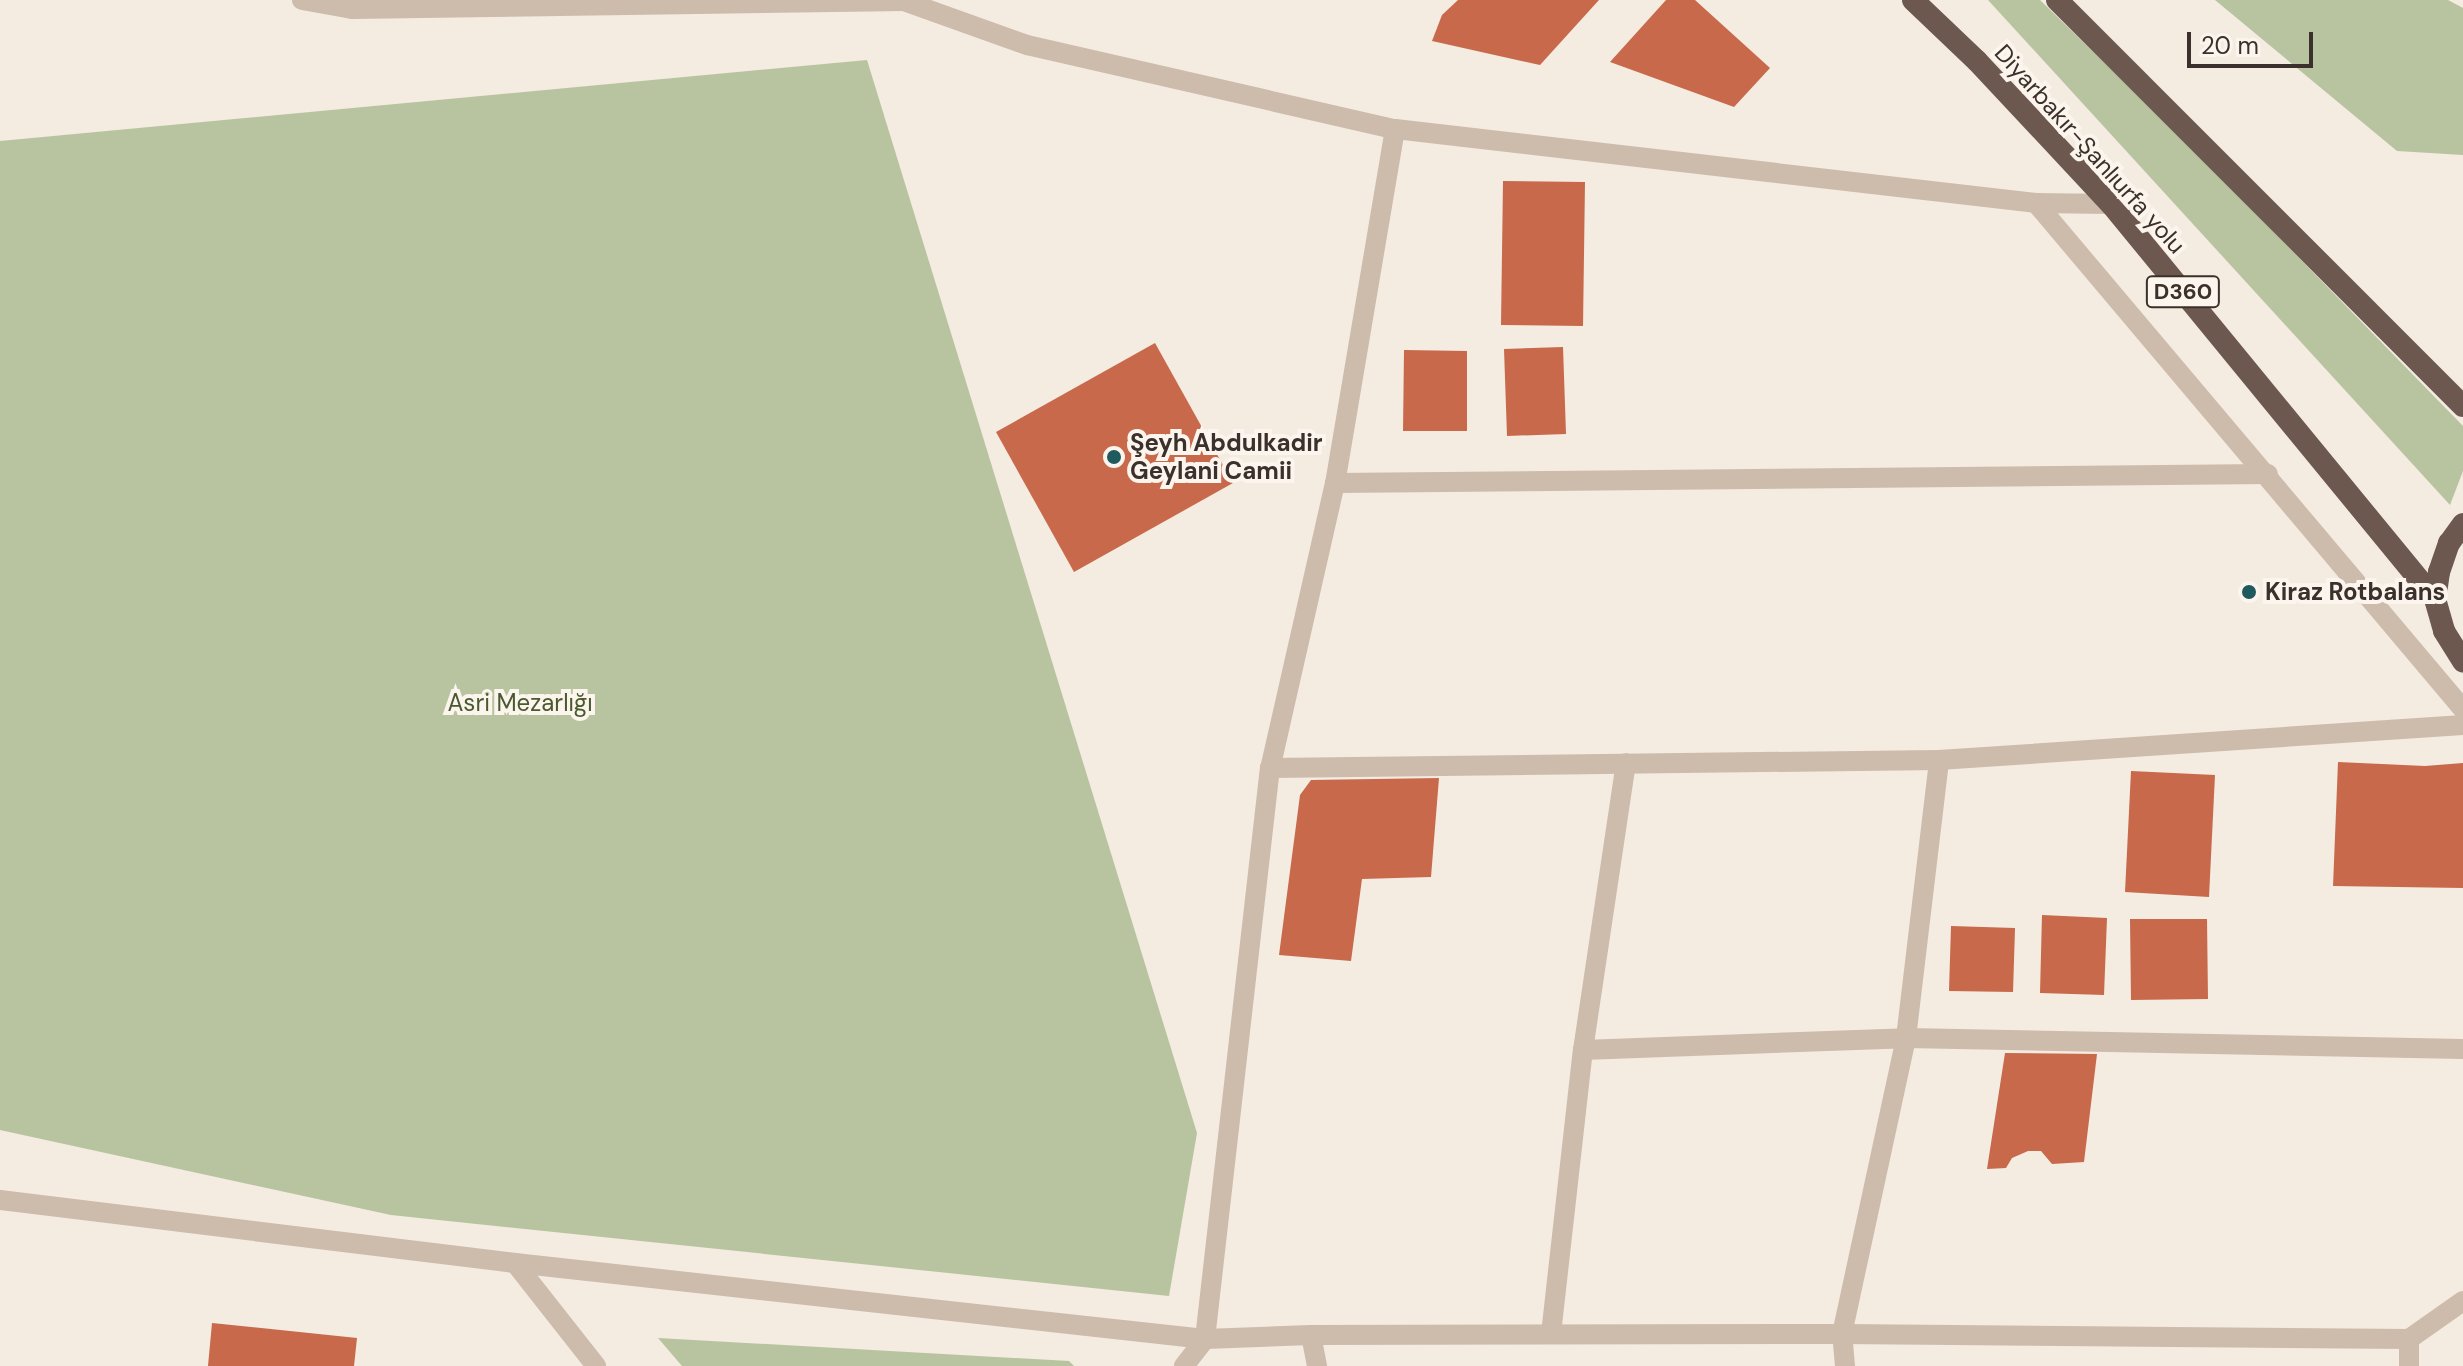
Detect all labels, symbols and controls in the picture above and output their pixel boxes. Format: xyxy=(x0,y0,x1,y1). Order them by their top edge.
scale bar xyxy=(2191,16,2317,66)
text: 20 m xyxy=(2201,30,2259,61)
street label: Diyarbakır-Şanlıurfa yolu xyxy=(1989,39,2191,259)
road number: D360 xyxy=(2145,274,2221,310)
place label: Şeyh Abdulkadir Geylani Camii xyxy=(1130,429,1323,485)
marker: Şeyh Abdulkadir Geylani Camii xyxy=(1105,448,1123,466)
place label: Kiraz Rotbalans xyxy=(2265,578,2445,606)
marker: Kiraz Rotbalans xyxy=(2240,583,2258,601)
park label: Asri Mezarlığı xyxy=(447,689,593,717)

